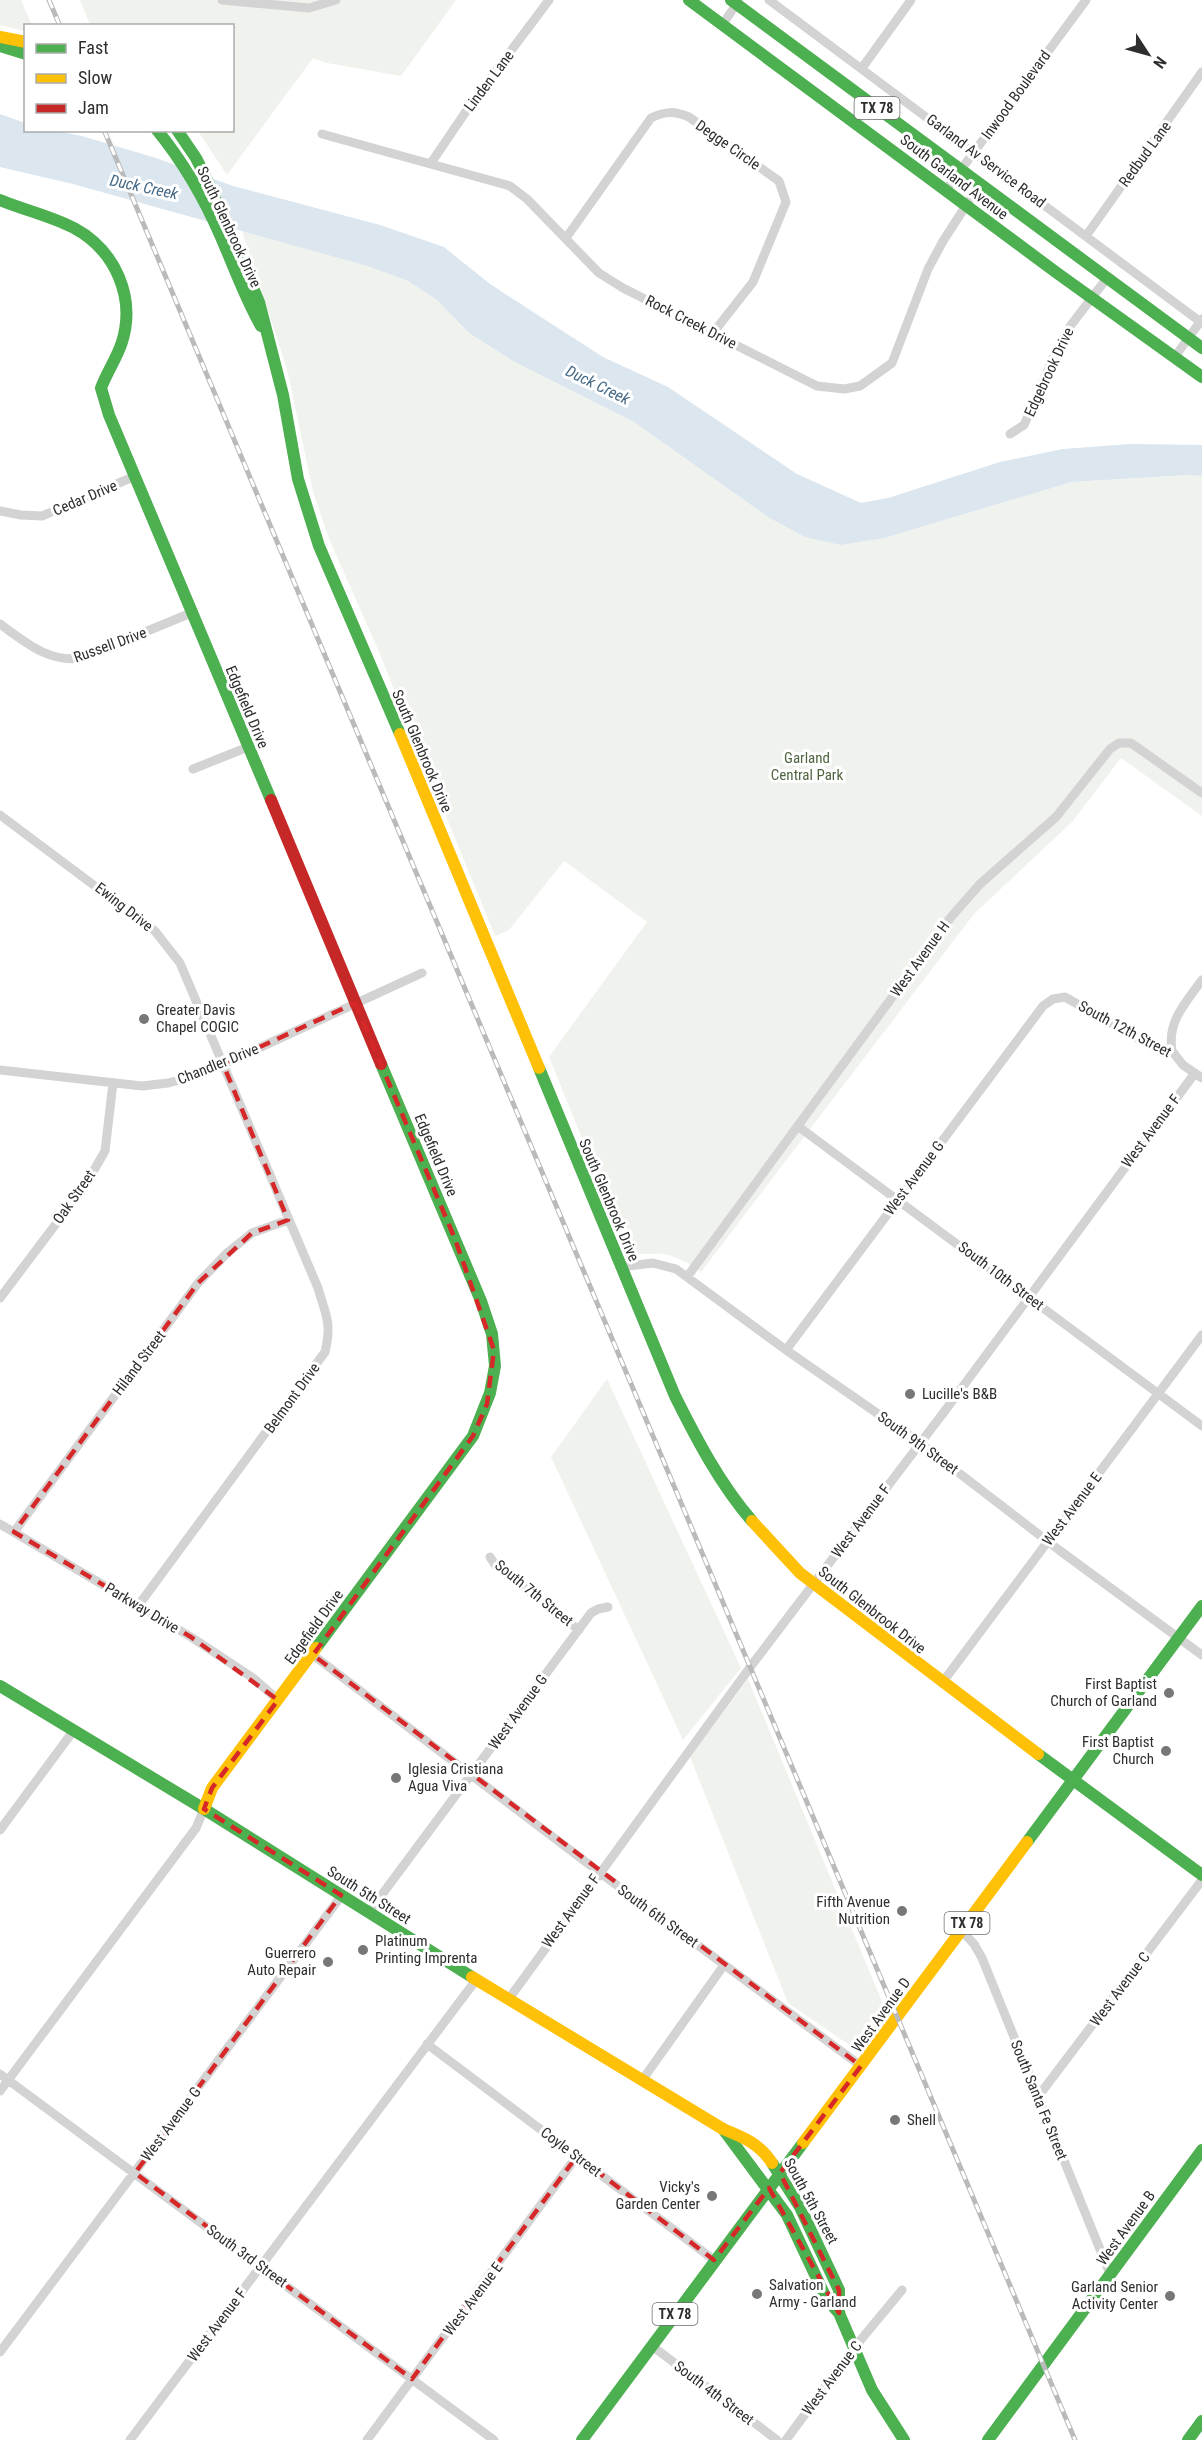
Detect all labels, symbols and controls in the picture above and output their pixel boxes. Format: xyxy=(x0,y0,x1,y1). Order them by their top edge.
legend xyxy=(24,24,234,132)
north arrow xyxy=(1118,24,1178,84)
text: Fast xyxy=(78,37,109,58)
street label: Linden Lane xyxy=(460,47,518,115)
street label: Inwood Boulevard xyxy=(978,47,1054,143)
text: N xyxy=(1149,53,1170,72)
text: Slow xyxy=(78,67,113,88)
text: Jam xyxy=(78,97,109,118)
road number: TX 78 xyxy=(854,97,900,119)
street label: Garland Av Service Road xyxy=(923,110,1049,212)
street label: Degge Circle xyxy=(692,116,764,174)
street label: Redbud Lane xyxy=(1115,118,1175,190)
street label: South Garland Avenue xyxy=(897,131,1011,223)
street label: South Glenbrook Drive xyxy=(193,164,265,290)
water label: Duck Creek xyxy=(108,171,181,204)
street label: Rock Creek Drive xyxy=(642,291,740,353)
street label: Edgebrook Drive xyxy=(1021,325,1077,419)
water label: Duck Creek xyxy=(563,361,634,409)
street label: Cedar Drive xyxy=(50,476,120,520)
street label: Russell Drive xyxy=(71,624,149,666)
street label: Edgefield Drive xyxy=(222,663,272,751)
street label: South Glenbrook Drive xyxy=(388,687,456,815)
park label: Garland Central Park xyxy=(771,749,843,784)
street label: Ewing Drive xyxy=(91,879,157,935)
street label: West Avenue H xyxy=(887,918,953,1000)
street label: South 12th Street xyxy=(1075,997,1175,1061)
place label: Greater Davis Chapel COGIC xyxy=(156,1001,239,1036)
marker: Greater Davis Chapel COGIC xyxy=(137,1012,151,1026)
street label: Chandler Drive xyxy=(175,1040,261,1088)
street label: West Avenue F xyxy=(1118,1091,1184,1171)
street label: Edgefield Drive xyxy=(411,1111,461,1199)
street label: South Glenbrook Drive xyxy=(575,1136,643,1264)
street label: West Avenue G xyxy=(880,1137,948,1219)
street label: Oak Street xyxy=(49,1167,99,1227)
street label: South 10th Street xyxy=(955,1238,1047,1314)
street label: Hiland Street xyxy=(109,1327,169,1399)
street label: Belmont Drive xyxy=(260,1359,324,1437)
place label: Lucille's B&B xyxy=(922,1385,997,1403)
marker: Lucille's B&B xyxy=(903,1387,917,1401)
street label: South 9th Street xyxy=(874,1408,962,1478)
street label: West Avenue E xyxy=(1039,1469,1105,1549)
street label: West Avenue F xyxy=(828,1481,894,1561)
street label: South 7th Street xyxy=(491,1556,577,1630)
street label: South Glenbrook Drive xyxy=(815,1562,929,1658)
street label: Parkway Drive xyxy=(102,1579,182,1637)
street label: Edgefield Drive xyxy=(281,1586,347,1668)
street label: West Avenue G xyxy=(485,1671,551,1753)
place label: First Baptist Church of Garland xyxy=(1050,1675,1157,1710)
marker: First Baptist Church of Garland xyxy=(1162,1686,1176,1700)
place label: First Baptist Church xyxy=(1082,1733,1154,1768)
marker: First Baptist Church xyxy=(1159,1744,1173,1758)
place label: Iglesia Cristiana Agua Viva xyxy=(408,1760,503,1795)
marker: Iglesia Cristiana Agua Viva xyxy=(389,1771,403,1785)
street label: South 5th Street xyxy=(324,1862,414,1928)
street label: West Avenue F xyxy=(538,1871,604,1951)
street label: South 6th Street xyxy=(614,1881,702,1951)
place label: Fifth Avenue Nutrition xyxy=(816,1893,890,1928)
marker: Fifth Avenue Nutrition xyxy=(895,1904,909,1918)
road number: TX 78 xyxy=(944,1912,990,1934)
place label: Platinum Printing Imprenta xyxy=(375,1932,477,1967)
marker: Platinum Printing Imprenta xyxy=(356,1943,370,1957)
place label: Guerrero Auto Repair xyxy=(247,1944,316,1979)
street label: West Avenue C xyxy=(1086,1948,1154,2030)
marker: Guerrero Auto Repair xyxy=(321,1955,335,1969)
street label: West Avenue D xyxy=(848,1974,914,2056)
street label: South Santa Fe Street xyxy=(1007,2037,1071,2163)
street label: West Avenue G xyxy=(137,2083,205,2165)
place label: Shell xyxy=(907,2111,936,2129)
marker: Shell xyxy=(888,2113,902,2127)
street label: Coyle Street xyxy=(537,2123,605,2181)
street label: South 5th Street xyxy=(780,2155,842,2247)
place label: Vicky's Garden Center xyxy=(616,2178,700,2213)
street label: West Avenue B xyxy=(1093,2187,1159,2269)
marker: Vicky's Garden Center xyxy=(705,2189,719,2203)
street label: South 3rd Street xyxy=(203,2221,291,2291)
street label: West Avenue E xyxy=(440,2259,506,2339)
place label: Salvation Army - Garland xyxy=(769,2276,856,2311)
place label: Garland Senior Activity Center xyxy=(1071,2278,1158,2313)
street label: West Avenue F xyxy=(184,2285,250,2365)
marker: Salvation Army - Garland xyxy=(750,2287,764,2301)
marker: Garland Senior Activity Center xyxy=(1163,2289,1177,2303)
road number: TX 78 xyxy=(652,2303,698,2325)
street label: West Avenue C xyxy=(798,2337,866,2419)
street label: South 4th Street xyxy=(670,2357,758,2429)

